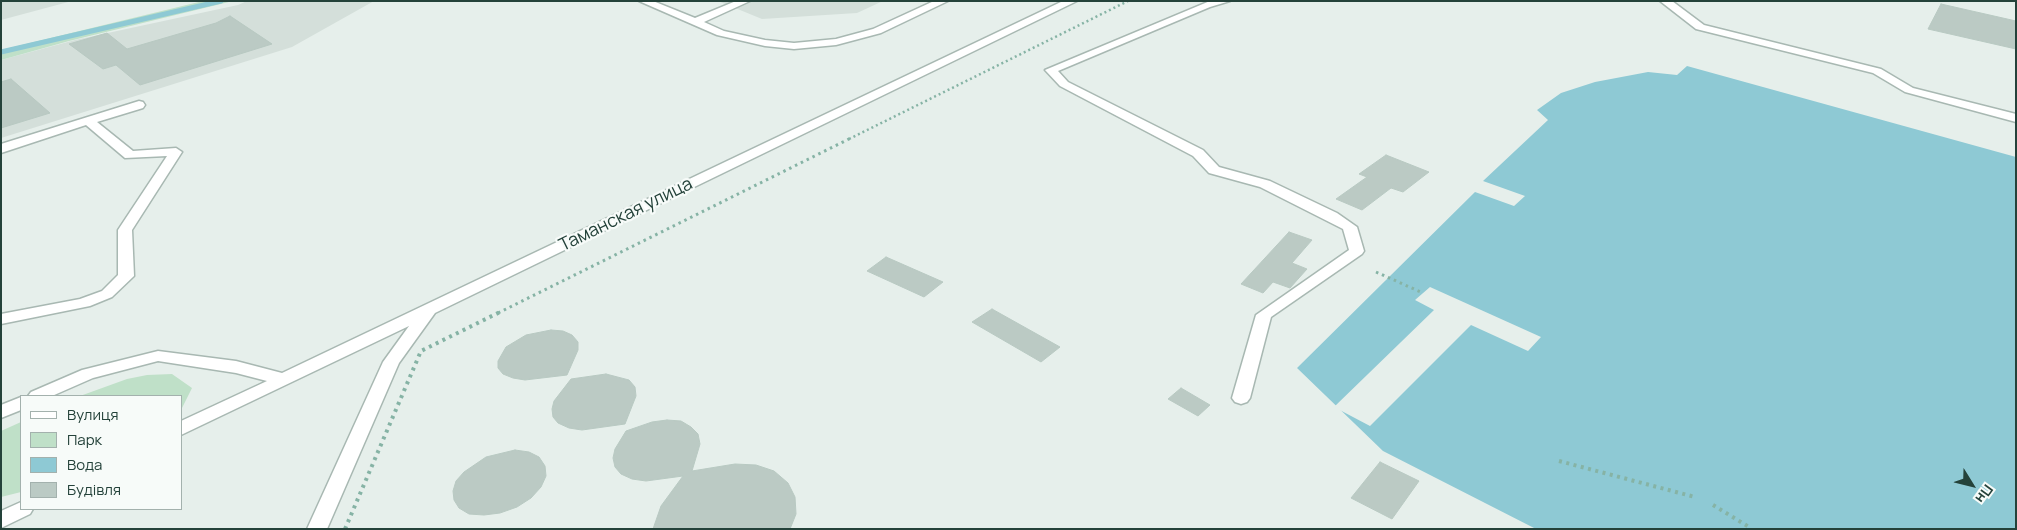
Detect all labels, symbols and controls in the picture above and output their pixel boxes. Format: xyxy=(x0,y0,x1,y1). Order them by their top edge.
street label: Таманская улица xyxy=(556,173,696,257)
legend xyxy=(20,395,182,510)
text: Вулиця xyxy=(67,404,119,425)
text: Парк xyxy=(67,429,102,450)
text: Вода xyxy=(67,454,102,475)
north arrow xyxy=(1947,460,1997,510)
text: Будівля xyxy=(67,479,121,500)
text: Пн xyxy=(1971,481,1998,507)

